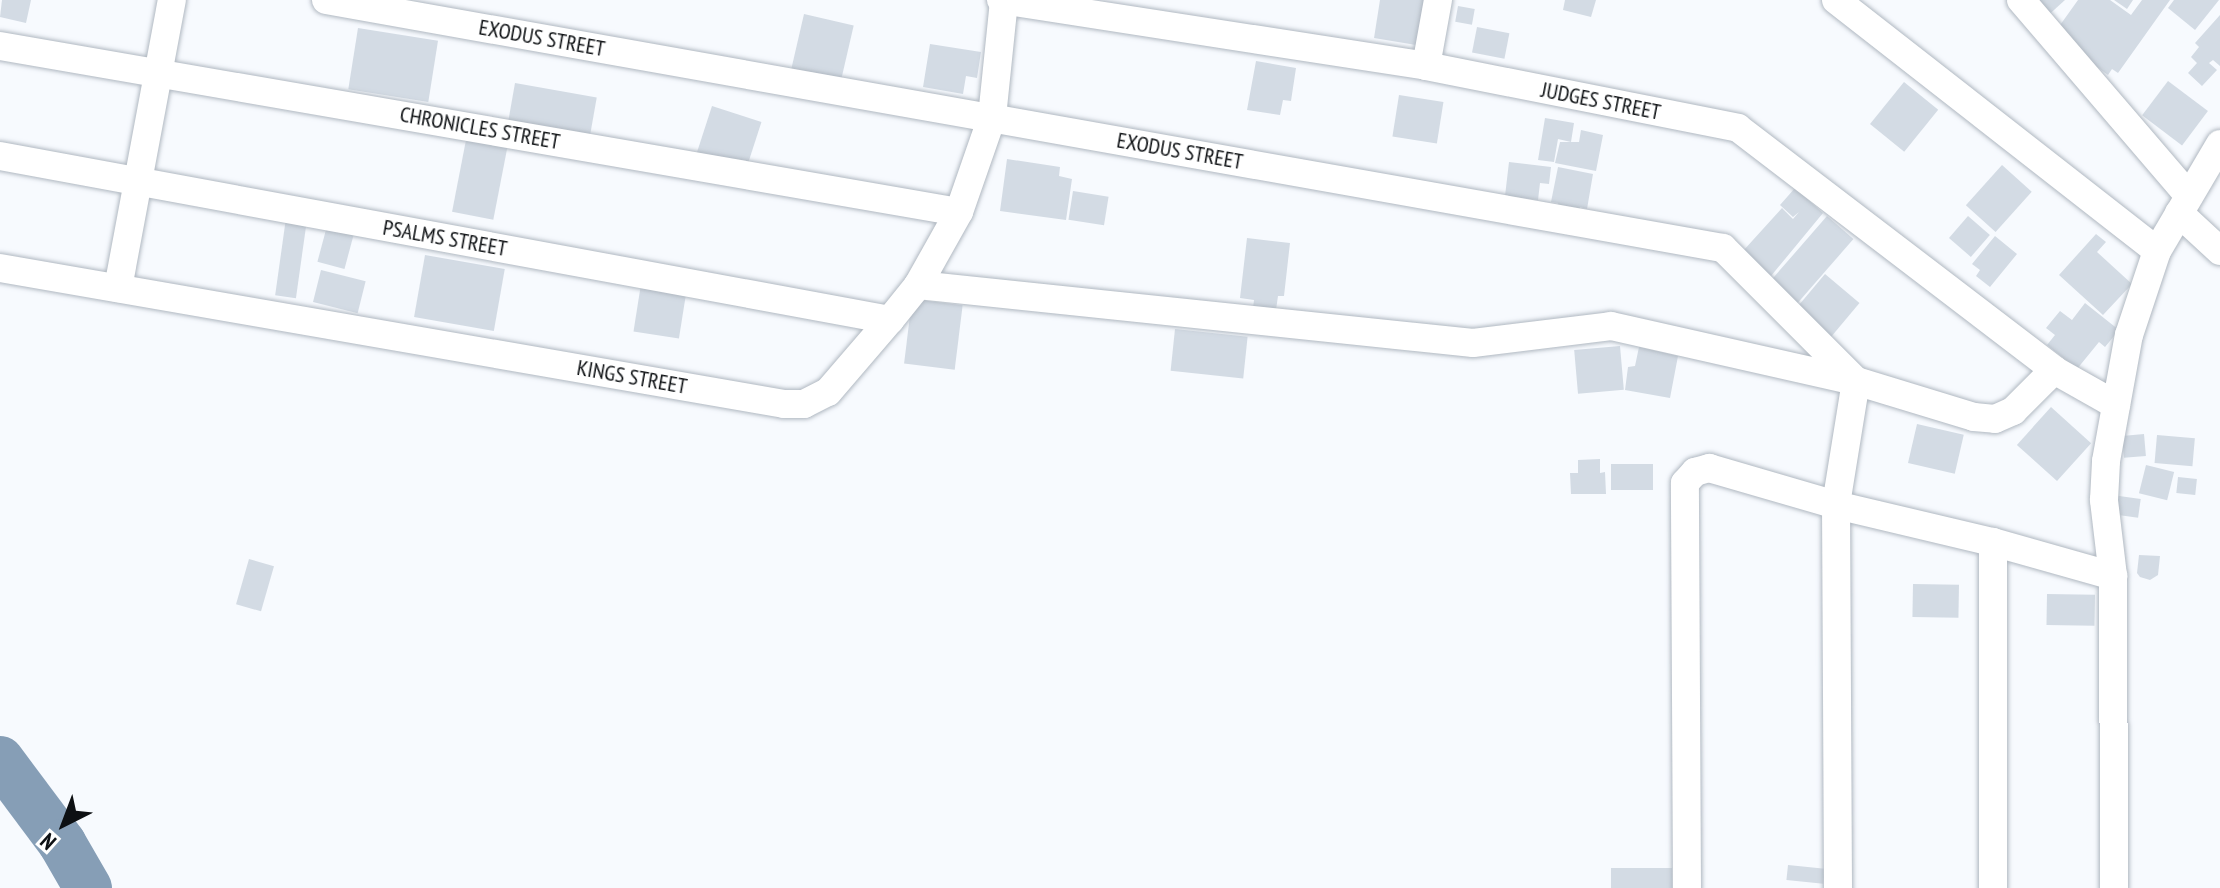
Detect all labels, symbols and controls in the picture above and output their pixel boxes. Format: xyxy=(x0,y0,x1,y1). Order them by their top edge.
street label: EXODUS STREET xyxy=(477,14,607,62)
street label: JUDGES STREET xyxy=(1539,76,1663,126)
street label: CHRONICLES STREET xyxy=(398,101,562,155)
street label: EXODUS STREET xyxy=(1115,127,1245,175)
street label: PSALMS STREET xyxy=(381,214,509,262)
street label: KINGS STREET xyxy=(575,354,689,400)
north arrow xyxy=(24,784,104,864)
text: N xyxy=(34,827,62,856)

